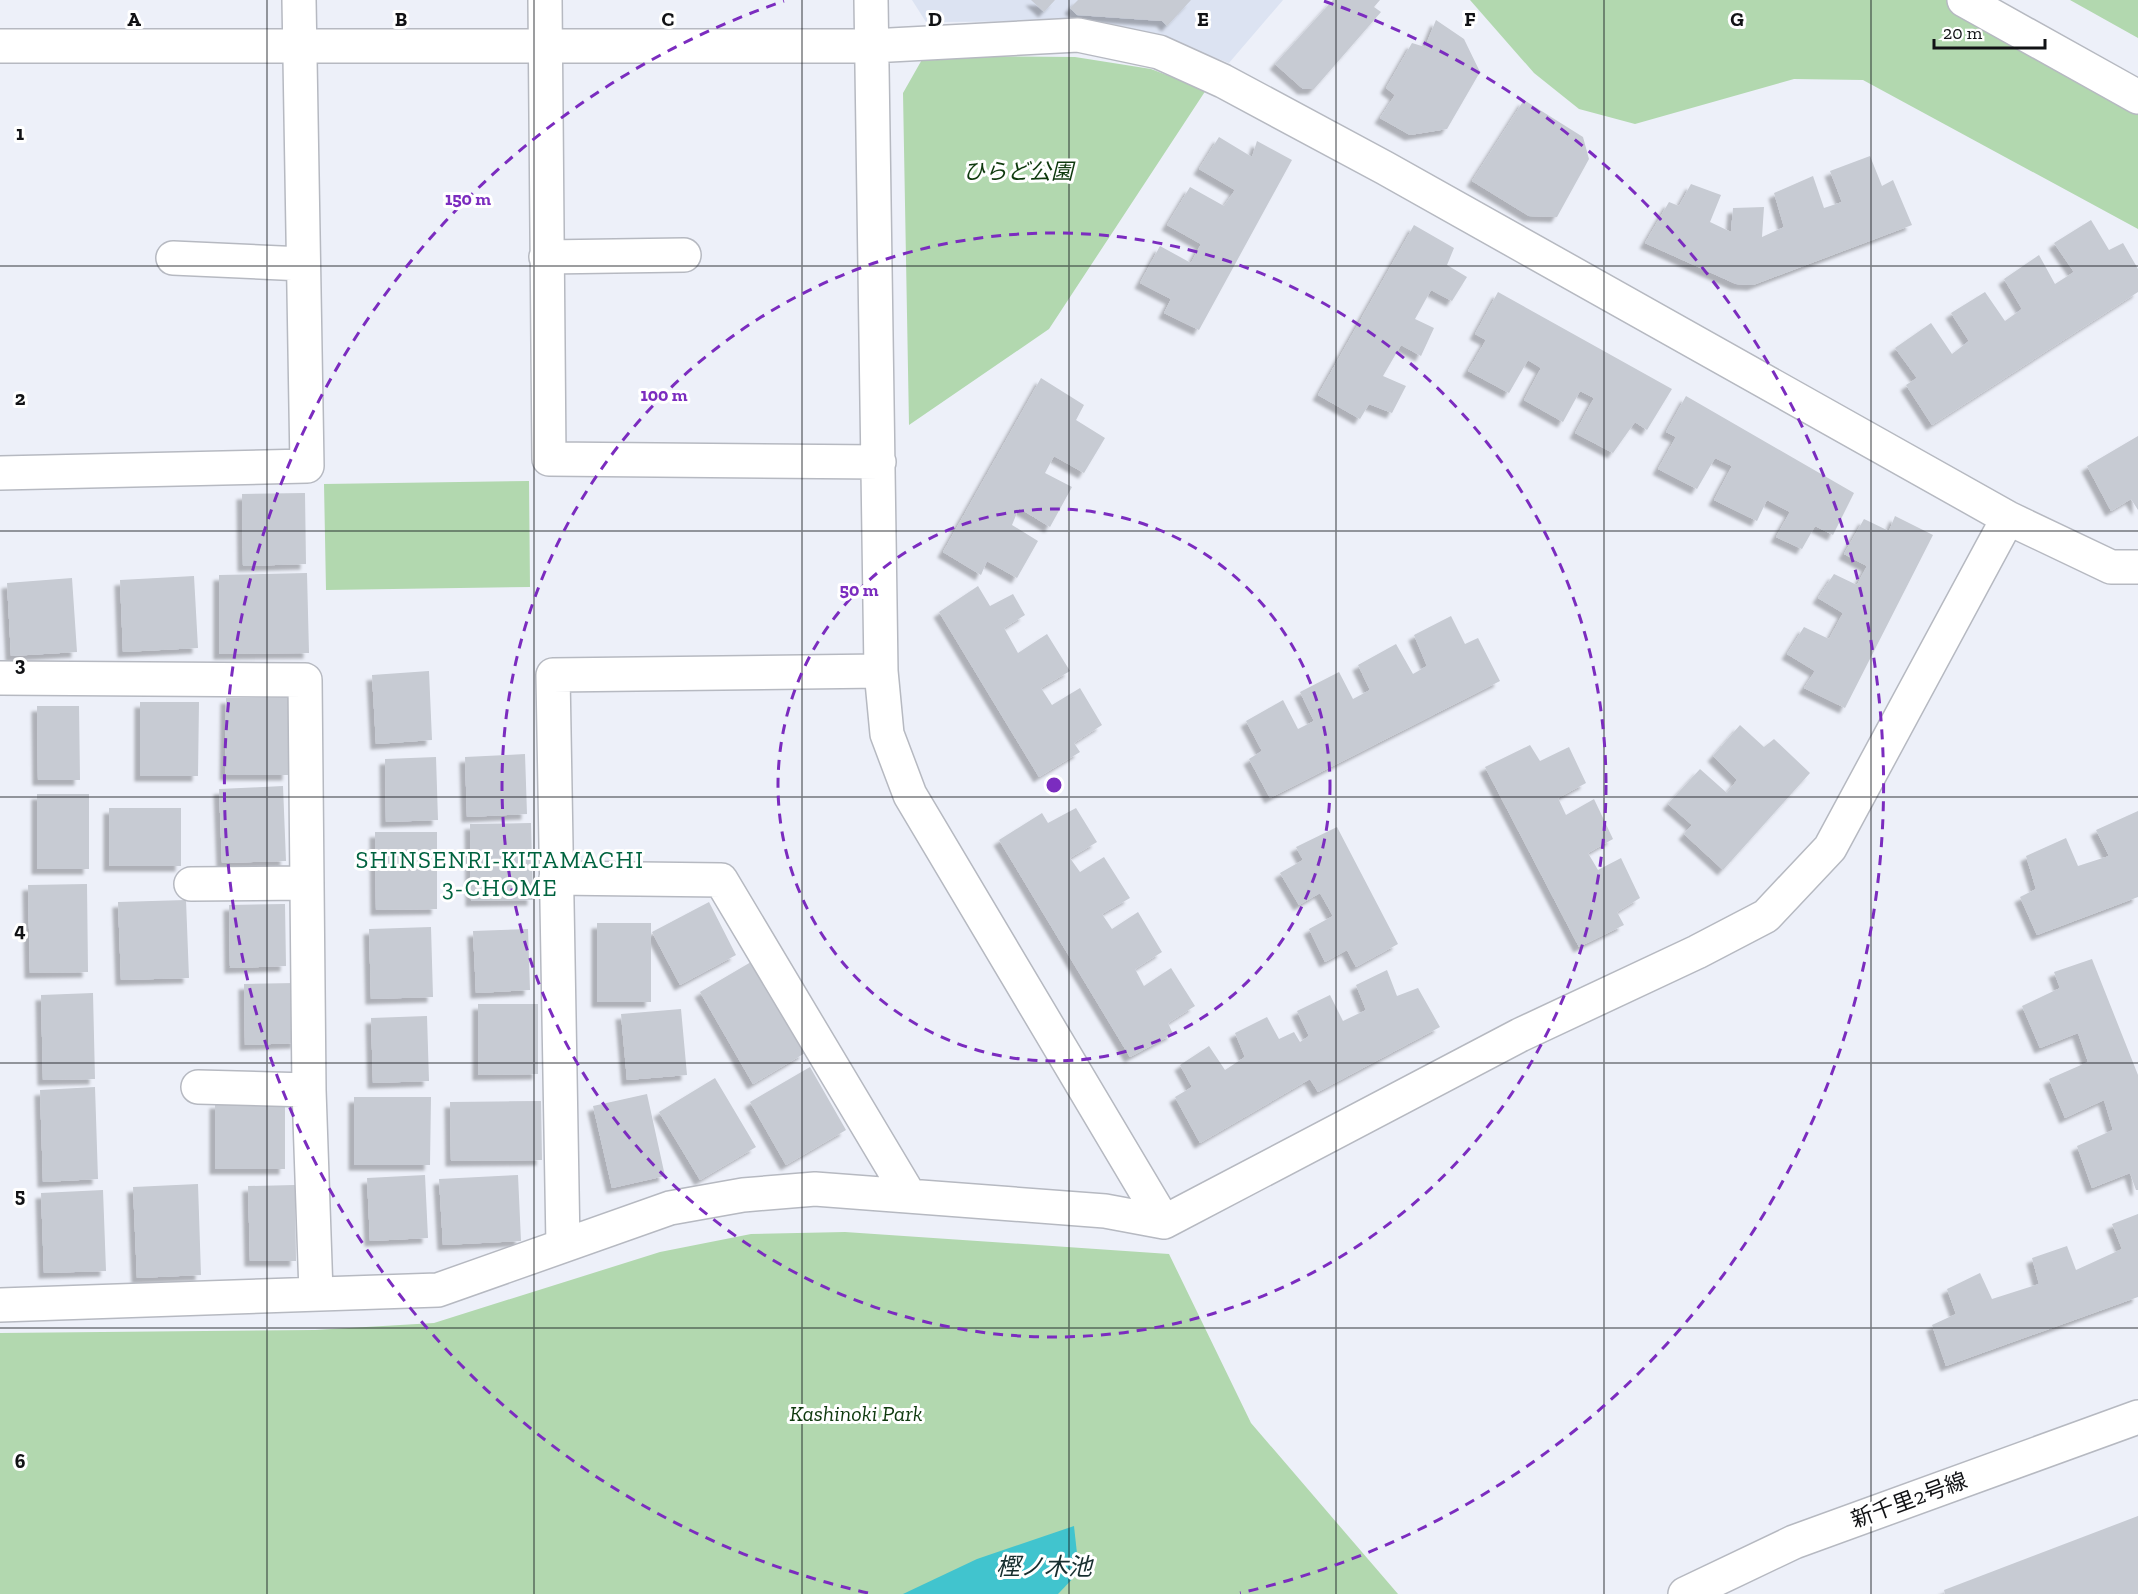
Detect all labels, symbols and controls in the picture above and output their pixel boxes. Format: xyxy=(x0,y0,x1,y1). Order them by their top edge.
text: A xyxy=(127,7,141,31)
text: B xyxy=(395,7,407,31)
text: C xyxy=(662,7,675,31)
text: D xyxy=(928,7,942,31)
text: E xyxy=(1197,7,1209,31)
text: F xyxy=(1464,7,1476,31)
text: G xyxy=(1730,7,1744,31)
scale bar xyxy=(1934,12,2045,50)
text: 20 m xyxy=(1943,22,1983,44)
text: 1 xyxy=(16,121,24,145)
park label: ひらど公園 xyxy=(963,158,1076,185)
text: 150 m xyxy=(445,188,491,210)
text: 100 m xyxy=(640,384,688,406)
text: 2 xyxy=(15,386,26,410)
text: 50 m xyxy=(840,579,879,601)
text: 3 xyxy=(15,652,26,676)
centre of rings xyxy=(1044,775,1064,795)
district label: SHINSENRI-KITAMACHI 3-CHOME xyxy=(356,845,644,902)
text: 4 xyxy=(14,918,26,942)
text: 5 xyxy=(15,1183,25,1207)
park label: Kashinoki Park xyxy=(789,1400,923,1427)
text: 6 xyxy=(15,1449,26,1473)
street label: 新千里2号線 xyxy=(1847,1467,1971,1533)
water label: 樫ノ木池 xyxy=(996,1552,1094,1581)

